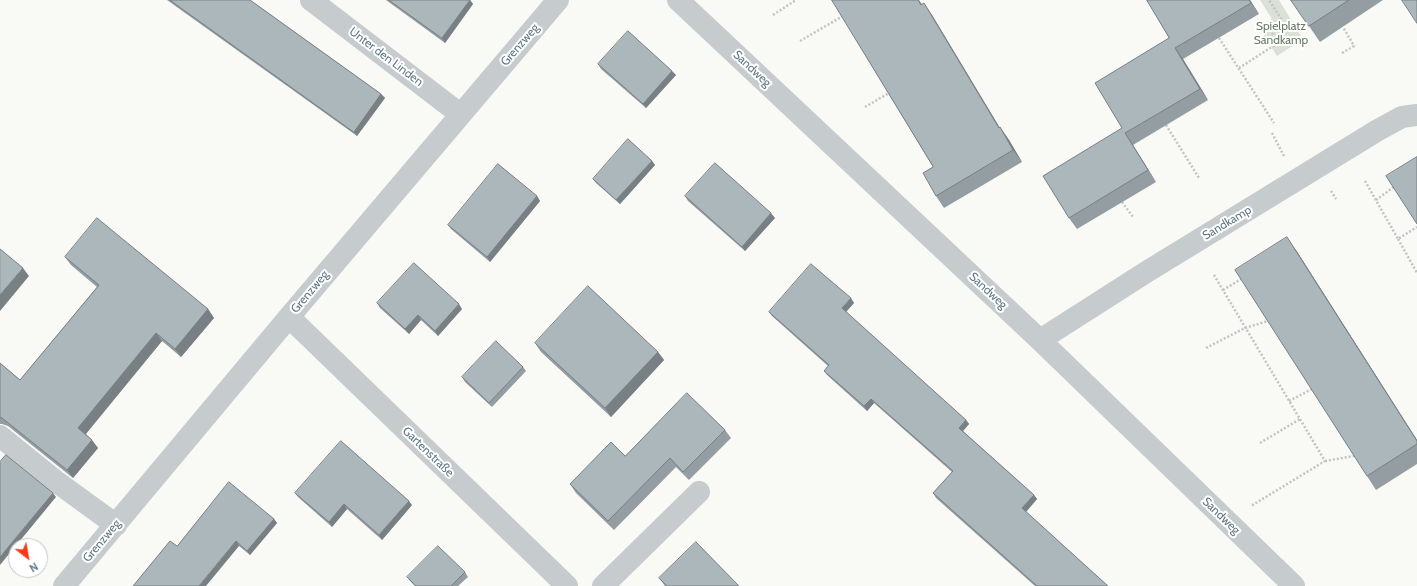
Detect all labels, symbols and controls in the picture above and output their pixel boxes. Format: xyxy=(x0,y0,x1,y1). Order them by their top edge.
park label: Spielplatz Sandkamp xyxy=(1254,19,1308,47)
street label: Grenzweg xyxy=(498,21,542,69)
street label: Unter den Linden xyxy=(346,25,426,89)
street label: Sandweg xyxy=(730,48,774,90)
street label: Sandkamp xyxy=(1200,203,1254,243)
street label: Grenzweg xyxy=(288,268,332,316)
street label: Sandweg xyxy=(966,270,1010,312)
street label: Gartenstraße xyxy=(399,424,457,480)
street label: Sandweg xyxy=(1199,495,1243,537)
street label: Grenzweg xyxy=(80,517,124,565)
north arrow xyxy=(8,538,48,578)
text: N xyxy=(27,559,41,575)

